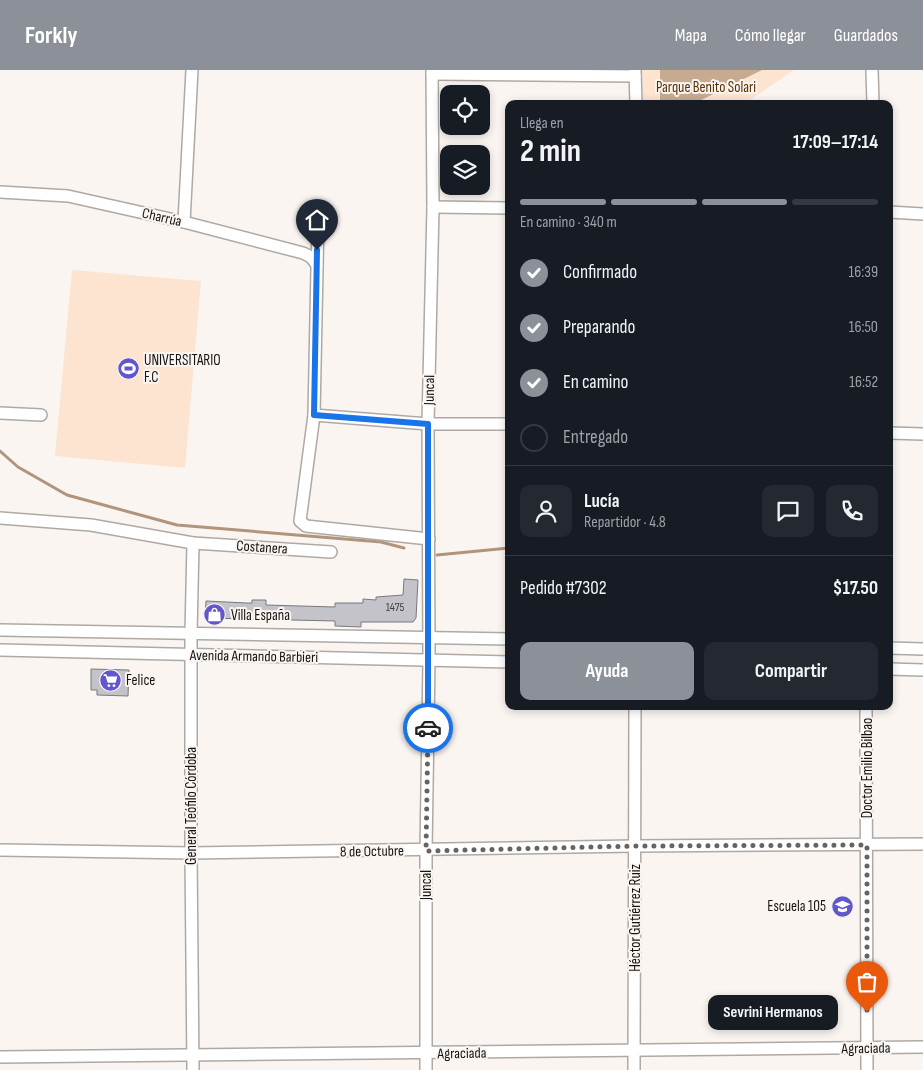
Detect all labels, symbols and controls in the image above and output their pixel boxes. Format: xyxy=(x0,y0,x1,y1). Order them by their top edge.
text: Forkly xyxy=(25,21,77,50)
text: Mapa xyxy=(675,25,707,46)
text: Cómo llegar xyxy=(735,25,806,46)
text: Guardados xyxy=(834,25,898,46)
park label: Parque Benito Solari xyxy=(656,78,756,97)
map controls xyxy=(440,85,490,195)
button: locate xyxy=(440,85,490,135)
text: Llega en xyxy=(520,114,564,133)
text: 17:09–17:14 xyxy=(793,131,878,154)
text: 2 min xyxy=(520,132,581,171)
button: layers xyxy=(440,145,490,195)
pin xyxy=(296,199,338,250)
street label: Charrúa xyxy=(140,204,184,231)
icon: home xyxy=(303,206,331,234)
text: En camino · 340 m xyxy=(520,213,617,232)
icon: check xyxy=(520,259,548,287)
text: Confirmado xyxy=(563,261,637,284)
text: 16:39 xyxy=(849,263,878,282)
icon: check xyxy=(520,314,548,342)
text: Preparando xyxy=(563,316,635,339)
text: 16:50 xyxy=(849,318,878,337)
place label: UNIVERSITARIO F.C xyxy=(144,351,221,387)
sports icon: UNIVERSITARIO F.C xyxy=(116,357,140,381)
icon: check xyxy=(520,369,548,397)
text: En camino xyxy=(563,371,628,394)
text: 16:52 xyxy=(849,373,878,392)
street label: Juncal xyxy=(420,375,439,406)
text: Entregado xyxy=(563,426,628,449)
button: person xyxy=(520,485,572,537)
button: chat xyxy=(762,485,814,537)
button: phone xyxy=(826,485,878,537)
text: Lucía xyxy=(584,490,619,513)
text: Repartidor · 4.8 xyxy=(584,513,666,532)
street label: Costanera xyxy=(236,536,288,559)
text: Pedido #7302 xyxy=(520,577,606,600)
text: $17.50 xyxy=(833,577,878,600)
house number: 1475 xyxy=(386,600,405,615)
shop icon: Villa España xyxy=(203,603,227,627)
place label: Villa España xyxy=(231,606,290,625)
button: Ayuda xyxy=(520,642,694,700)
button: Compartir xyxy=(704,642,878,700)
street label: Avenida Armando Barbieri xyxy=(189,646,318,667)
supermarket icon: Felice xyxy=(98,668,122,692)
place label: Felice xyxy=(126,671,155,690)
courier xyxy=(403,703,453,753)
icon: car xyxy=(414,714,442,742)
street label: Doctor Emilio Bilbao xyxy=(858,718,877,818)
street label: General Teófilo Córdoba xyxy=(182,747,201,865)
street label: 8 de Octubre xyxy=(340,841,404,862)
street label: Héctor Gutiérrez Ruiz xyxy=(626,864,645,972)
street label: Juncal xyxy=(417,870,436,901)
school or university icon: Escuela 105 xyxy=(830,894,854,918)
place label: Escuela 105 xyxy=(767,897,826,916)
pin xyxy=(846,961,888,1012)
icon: bag xyxy=(853,968,881,996)
callout: Sevrini Hermanos xyxy=(707,994,837,1030)
text: Sevrini Hermanos xyxy=(723,1003,823,1022)
street label: Agraciada xyxy=(840,1039,891,1058)
street label: Agraciada xyxy=(436,1044,487,1063)

